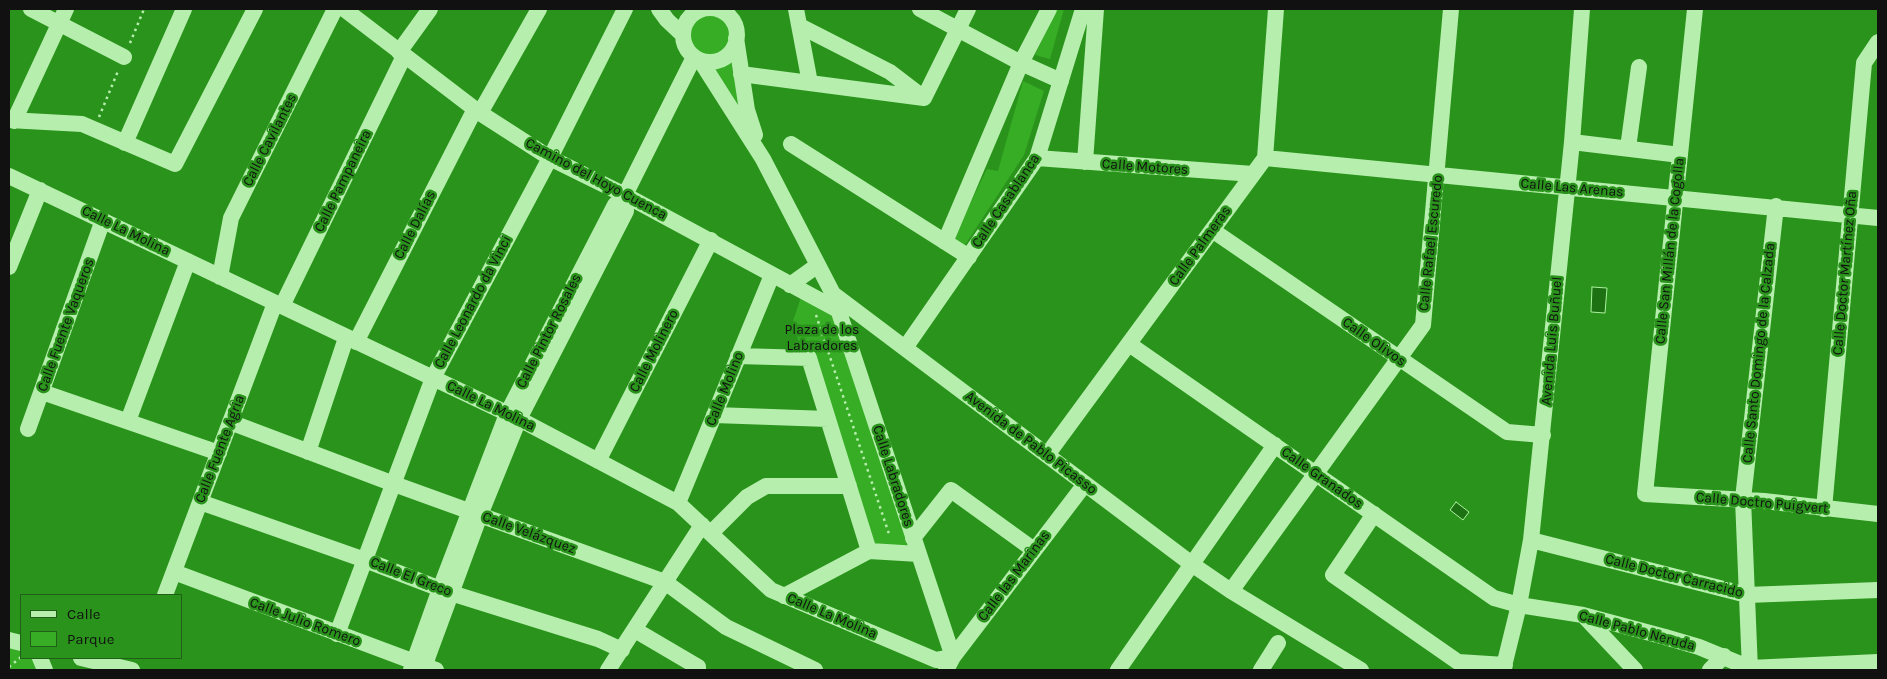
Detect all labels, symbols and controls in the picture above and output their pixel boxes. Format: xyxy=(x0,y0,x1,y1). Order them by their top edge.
street label: Calle Cavilantes xyxy=(239,91,301,189)
street label: Calle Pampaneira xyxy=(311,127,375,235)
street label: Camino del Hoyo Cuenca xyxy=(522,135,670,223)
street label: Calle Casablanca xyxy=(968,151,1044,251)
street label: Calle Motores xyxy=(1101,156,1189,178)
street label: Calle San Millán de la Cogolla xyxy=(1652,157,1688,345)
street label: Calle Rafael Escuredo xyxy=(1415,174,1447,312)
street label: Calle Las Arenas xyxy=(1520,175,1624,201)
street label: Calle Dalías xyxy=(391,188,439,262)
street label: Calle Doctor Martínez Oña xyxy=(1829,190,1861,356)
street label: Calle La Molina xyxy=(79,202,173,260)
street label: Calle Palmeras xyxy=(1165,203,1235,289)
street label: Calle Leonardo da Vinci xyxy=(431,233,515,371)
street label: Calle Santo Domingo de la Calzada xyxy=(1739,242,1779,464)
street label: Calle Fuente Vaqueros xyxy=(34,256,98,394)
street label: Calle Pintor Rosales xyxy=(513,271,585,391)
street label: Avenida Luis Buñuel xyxy=(1538,276,1566,406)
street label: Calle Molinero xyxy=(626,307,682,395)
street label: Calle Olivos xyxy=(1339,314,1409,370)
park label: Plaza de los Labradores xyxy=(785,322,859,354)
street label: Calle Molino xyxy=(703,350,747,428)
street label: Calle La Molina xyxy=(444,377,538,435)
street label: Avenida de Pablo Picasso xyxy=(962,388,1100,498)
street label: Calle Fuente Agria xyxy=(192,393,248,505)
street label: Calle Labradores xyxy=(869,423,917,529)
street label: Calle Granados xyxy=(1278,444,1366,512)
street label: Calle Doctro Puigvert xyxy=(1695,489,1829,517)
street label: Calle Velázquez xyxy=(480,508,578,558)
street label: Calle las Marinas xyxy=(974,527,1054,625)
street label: Calle Doctor Carracido xyxy=(1603,551,1745,601)
street label: Calle El Greco xyxy=(368,554,454,600)
street label: Calle La Molina xyxy=(785,590,879,642)
legend xyxy=(20,594,182,659)
street label: Calle Julio Romero xyxy=(247,594,363,650)
text: Calle xyxy=(67,605,101,623)
street label: Calle Pablo Neruda xyxy=(1577,607,1697,655)
text: Parque xyxy=(67,630,115,648)

